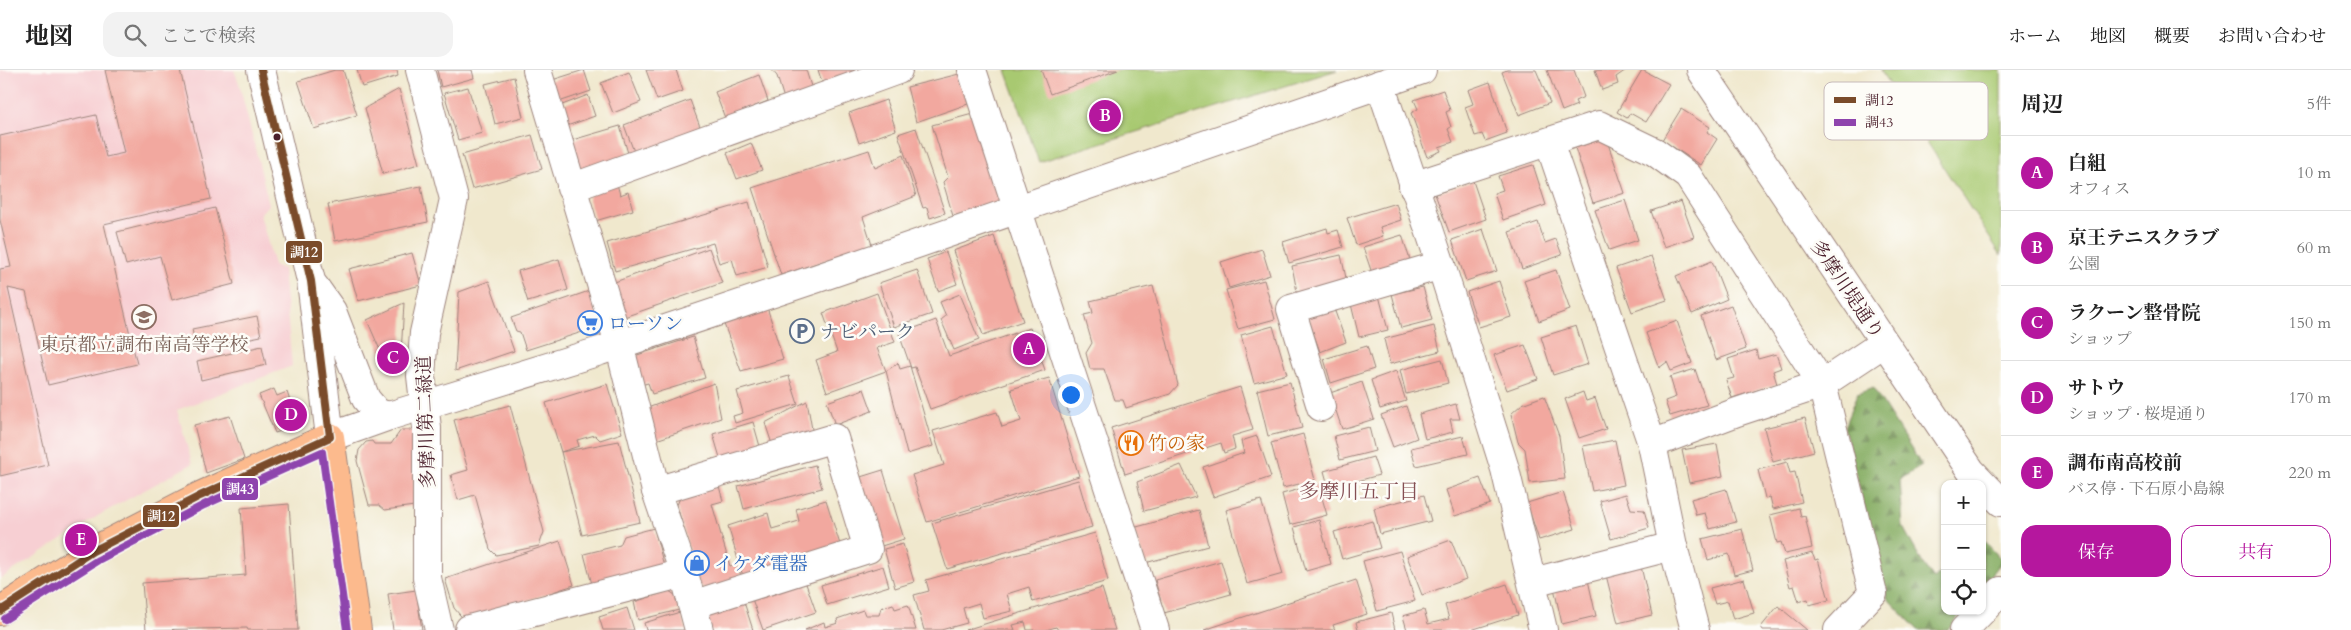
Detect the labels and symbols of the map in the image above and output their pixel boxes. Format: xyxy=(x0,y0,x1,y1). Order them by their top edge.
legend xyxy=(1824,82,1988,140)
text: 調12 xyxy=(1865,91,1893,110)
pin: B xyxy=(1089,97,1121,135)
text: 調43 xyxy=(1865,113,1893,132)
unlabelled marker xyxy=(272,132,282,142)
street label: 多摩川堤通り xyxy=(1805,235,1890,344)
line badge: 調12 xyxy=(285,240,323,264)
text: 調12 xyxy=(290,243,318,262)
school or university icon: 東京都立調布南高等学校 xyxy=(131,304,157,330)
supermarket icon: ローソン xyxy=(577,310,603,336)
place label: ローソン xyxy=(608,311,683,337)
parking icon: ナビパーク xyxy=(789,318,815,344)
place label: ナビパーク xyxy=(820,319,915,345)
pin: A xyxy=(1013,330,1045,368)
place label: 東京都立調布南高等学校 xyxy=(39,332,249,358)
pin: C xyxy=(377,339,409,377)
street label: 多摩川第二緑道 xyxy=(411,355,441,489)
your location xyxy=(1058,382,1084,408)
pin: D xyxy=(275,396,307,434)
restaurant icon: 竹の家 xyxy=(1118,430,1144,456)
place label: 竹の家 xyxy=(1148,431,1205,457)
line badge: 調43 xyxy=(221,477,259,501)
district label: 多摩川五丁目 xyxy=(1299,478,1419,505)
text: 調43 xyxy=(226,480,254,499)
line badge: 調12 xyxy=(142,504,180,528)
text: 調12 xyxy=(147,507,175,526)
pin: E xyxy=(65,521,97,559)
shop icon: イケダ電器 xyxy=(684,550,710,576)
place label: イケダ電器 xyxy=(714,551,808,577)

